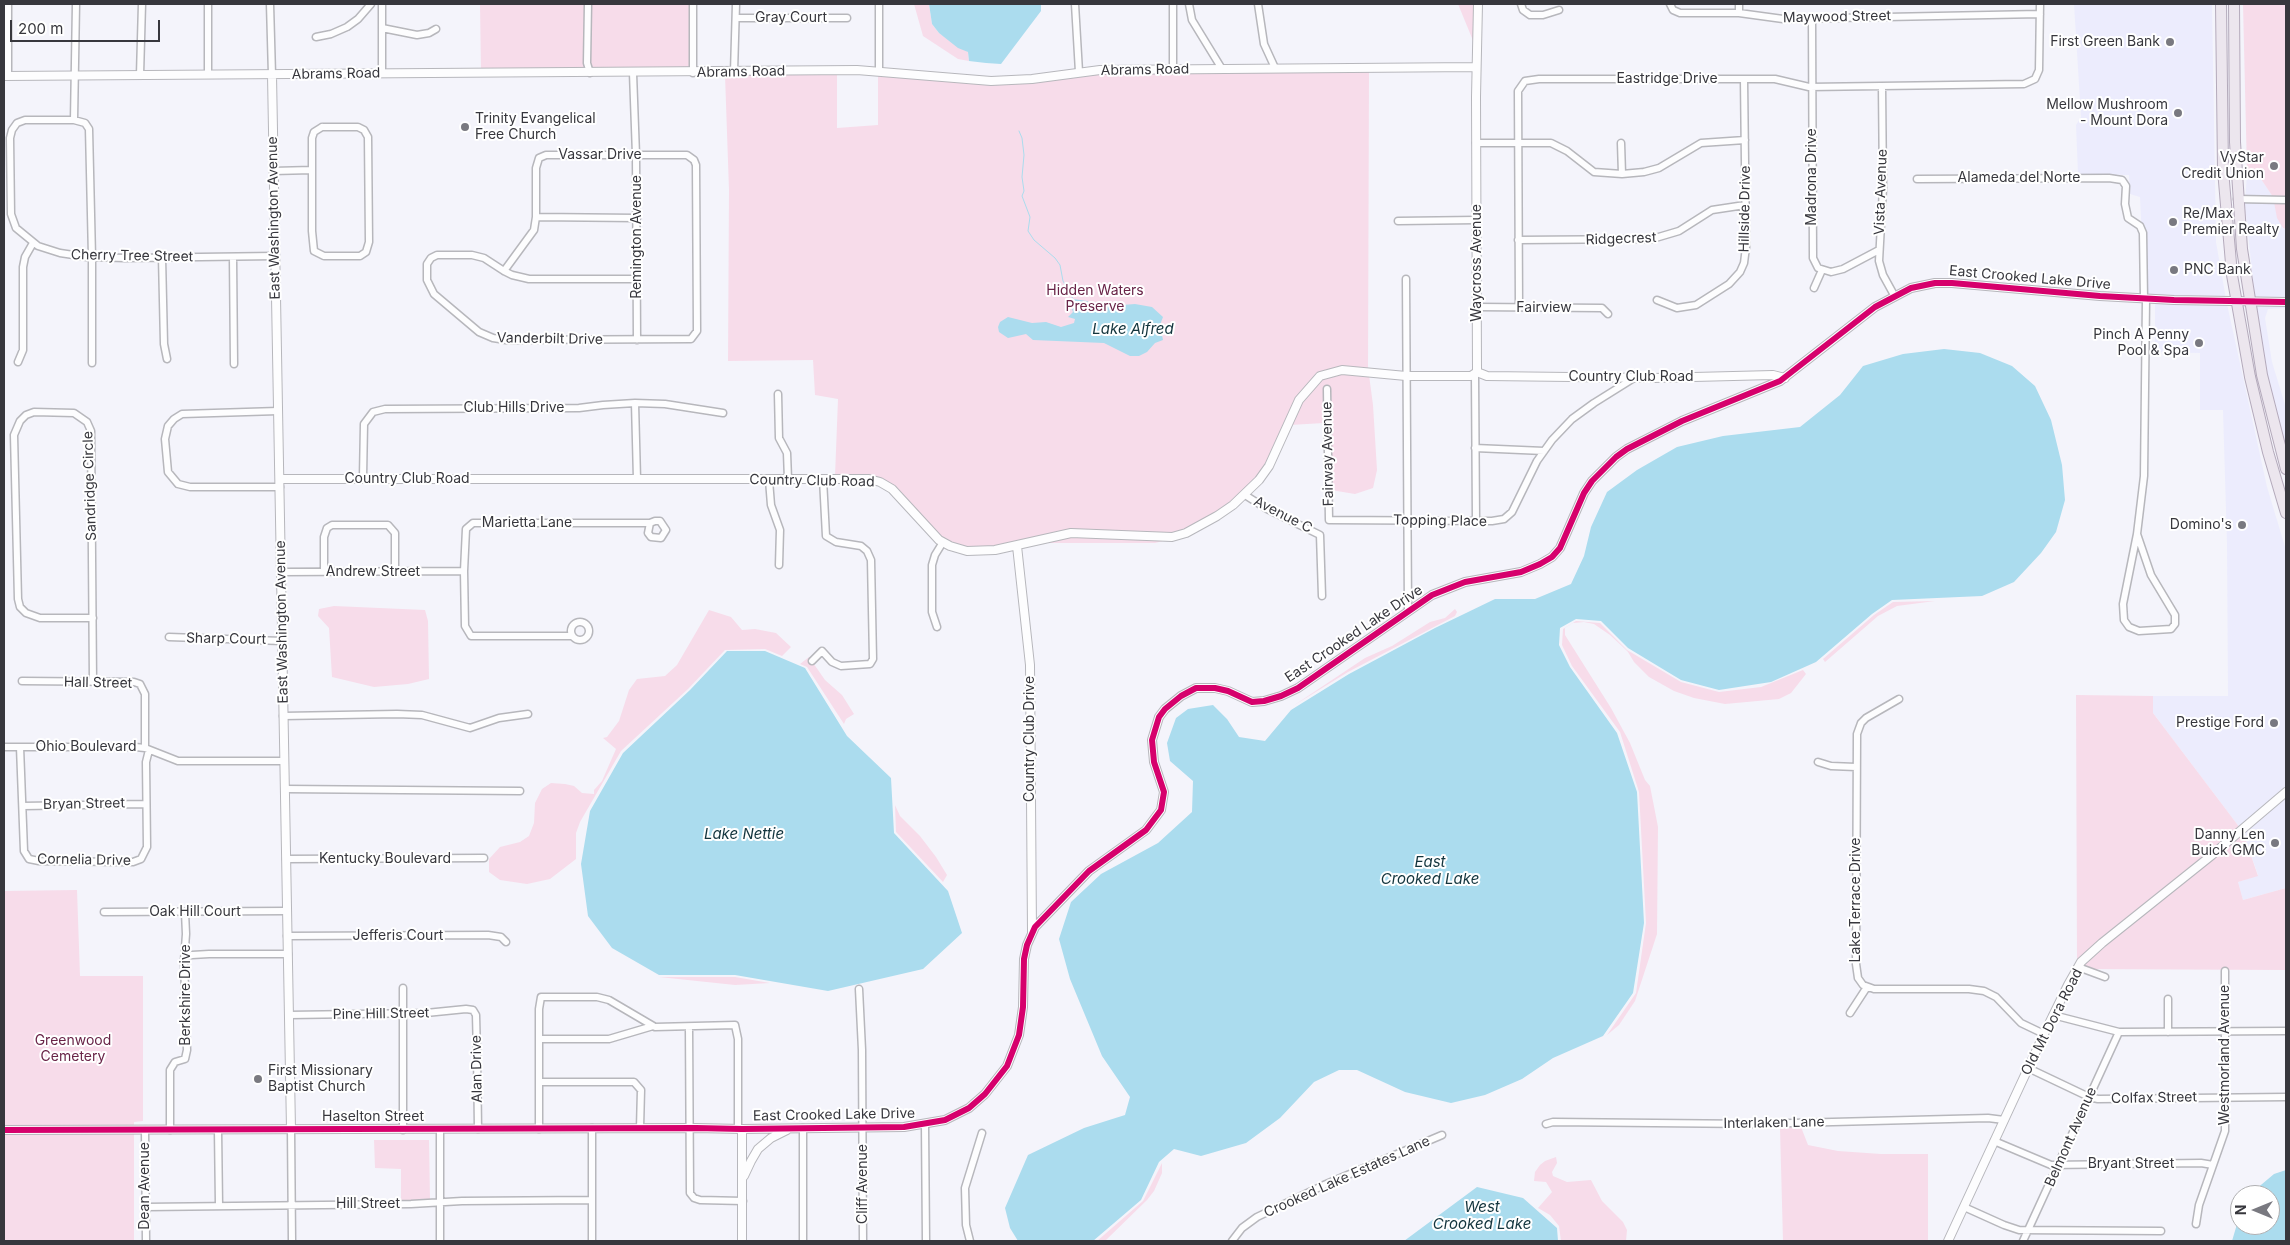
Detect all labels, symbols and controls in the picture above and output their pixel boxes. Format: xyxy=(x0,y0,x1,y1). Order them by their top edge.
street label: Maywood Street xyxy=(1783,8,1891,26)
scale bar xyxy=(12,10,162,42)
street label: Gray Court xyxy=(755,10,827,26)
text: 200 m xyxy=(18,19,63,38)
place label: First Green Bank xyxy=(2050,34,2160,50)
marker: First Green Bank xyxy=(2164,36,2176,48)
street label: Abrams Road xyxy=(1100,61,1190,79)
street label: Abrams Road xyxy=(696,63,786,81)
street label: Abrams Road xyxy=(291,65,381,83)
street label: Eastridge Drive xyxy=(1616,71,1718,87)
place label: Mellow Mushroom - Mount Dora xyxy=(2046,97,2168,130)
marker: Mellow Mushroom - Mount Dora xyxy=(2172,107,2184,119)
place label: Trinity Evangelical Free Church xyxy=(475,111,596,144)
marker: Trinity Evangelical Free Church xyxy=(459,121,471,133)
street label: Madrona Drive xyxy=(1804,128,1820,226)
street label: East Washington Avenue xyxy=(264,136,284,300)
street label: Vassar Drive xyxy=(558,147,642,163)
street label: Vista Avenue xyxy=(1871,149,1891,235)
place label: VyStar Credit Union xyxy=(2181,150,2264,182)
marker: VyStar Credit Union xyxy=(2268,160,2280,172)
street label: Hillside Drive xyxy=(1736,165,1754,253)
street label: Alameda del Norte xyxy=(1958,170,2080,186)
street label: Remington Avenue xyxy=(629,175,645,299)
street label: Waycross Avenue xyxy=(1469,204,1485,322)
place label: Re/Max Premier Realty xyxy=(2183,206,2279,238)
marker: Re/Max Premier Realty xyxy=(2167,216,2179,228)
street label: Ridgecrest xyxy=(1585,229,1657,249)
street label: Cherry Tree Street xyxy=(71,247,193,265)
place label: PNC Bank xyxy=(2184,262,2251,278)
street label: East Crooked Lake Drive xyxy=(1948,263,2112,293)
marker: PNC Bank xyxy=(2168,264,2180,276)
park label: Hidden Waters Preserve xyxy=(1046,283,1144,316)
street label: Fairview xyxy=(1516,300,1572,316)
water label: Lake Alfred xyxy=(1092,320,1174,338)
place label: Pinch A Penny Pool & Spa xyxy=(2093,327,2189,360)
street label: Vanderbilt Drive xyxy=(497,330,603,348)
marker: Pinch A Penny Pool & Spa xyxy=(2193,337,2205,349)
street label: Country Club Road xyxy=(1568,369,1694,385)
street label: Club Hills Drive xyxy=(463,400,565,416)
street label: Fairway Avenue xyxy=(1319,402,1337,506)
street label: Sandridge Circle xyxy=(80,431,100,541)
street label: Country Club Road xyxy=(344,471,470,487)
street label: Country Club Road xyxy=(749,472,875,490)
street label: Avenue C xyxy=(1251,493,1315,537)
street label: Topping Place xyxy=(1393,512,1487,530)
street label: Marietta Lane xyxy=(482,515,572,531)
place label: Domino's xyxy=(2170,517,2232,533)
marker: Domino's xyxy=(2236,519,2248,531)
street label: East Washington Avenue xyxy=(272,540,292,704)
street label: Andrew Street xyxy=(326,564,420,580)
street label: East Crooked Lake Drive xyxy=(1282,582,1426,686)
street label: Sharp Court xyxy=(186,630,266,648)
street label: Hall Street xyxy=(64,674,132,692)
street label: Country Club Drive xyxy=(1022,676,1038,802)
place label: Prestige Ford xyxy=(2176,715,2264,731)
marker: Prestige Ford xyxy=(2268,717,2280,729)
street label: Ohio Boulevard xyxy=(35,739,137,755)
street label: Bryan Street xyxy=(43,795,125,813)
water label: Lake Nettie xyxy=(704,825,784,843)
place label: Danny Len Buick GMC xyxy=(2191,827,2265,860)
marker: Danny Len Buick GMC xyxy=(2269,837,2281,849)
street label: Lake Terrace Drive xyxy=(1848,838,1864,962)
street label: Cornelia Drive xyxy=(37,851,131,869)
street label: Kentucky Boulevard xyxy=(319,851,451,867)
water label: East Crooked Lake xyxy=(1381,853,1479,888)
street label: Oak Hill Court xyxy=(149,904,241,920)
street label: Jefferis Court xyxy=(353,928,443,944)
street label: Berkshire Drive xyxy=(178,944,194,1046)
street label: Old Mt Dora Road xyxy=(2018,966,2086,1078)
street label: Westmorland Avenue xyxy=(2217,985,2233,1125)
street label: Pine Hill Street xyxy=(332,1005,430,1023)
park label: Greenwood Cemetery xyxy=(35,1033,111,1066)
street label: Alan Drive xyxy=(468,1035,486,1103)
place label: First Missionary Baptist Church xyxy=(268,1063,373,1096)
marker: First Missionary Baptist Church xyxy=(252,1073,264,1085)
street label: Belmont Avenue xyxy=(2041,1085,2101,1189)
street label: Colfax Street xyxy=(2111,1089,2197,1107)
street label: East Crooked Lake Drive xyxy=(753,1105,915,1125)
street label: Haselton Street xyxy=(322,1109,424,1125)
street label: Interlaken Lane xyxy=(1723,1114,1825,1132)
street label: Crooked Lake Estates Lane xyxy=(1261,1133,1433,1221)
street label: Dean Avenue xyxy=(137,1142,153,1230)
street label: Cliff Avenue xyxy=(855,1144,871,1224)
street label: Bryant Street xyxy=(2088,1156,2174,1172)
north arrow xyxy=(2230,1185,2280,1235)
street label: Hill Street xyxy=(336,1196,400,1212)
water label: West Crooked Lake xyxy=(1433,1198,1531,1233)
text: N xyxy=(2232,1205,2249,1215)

